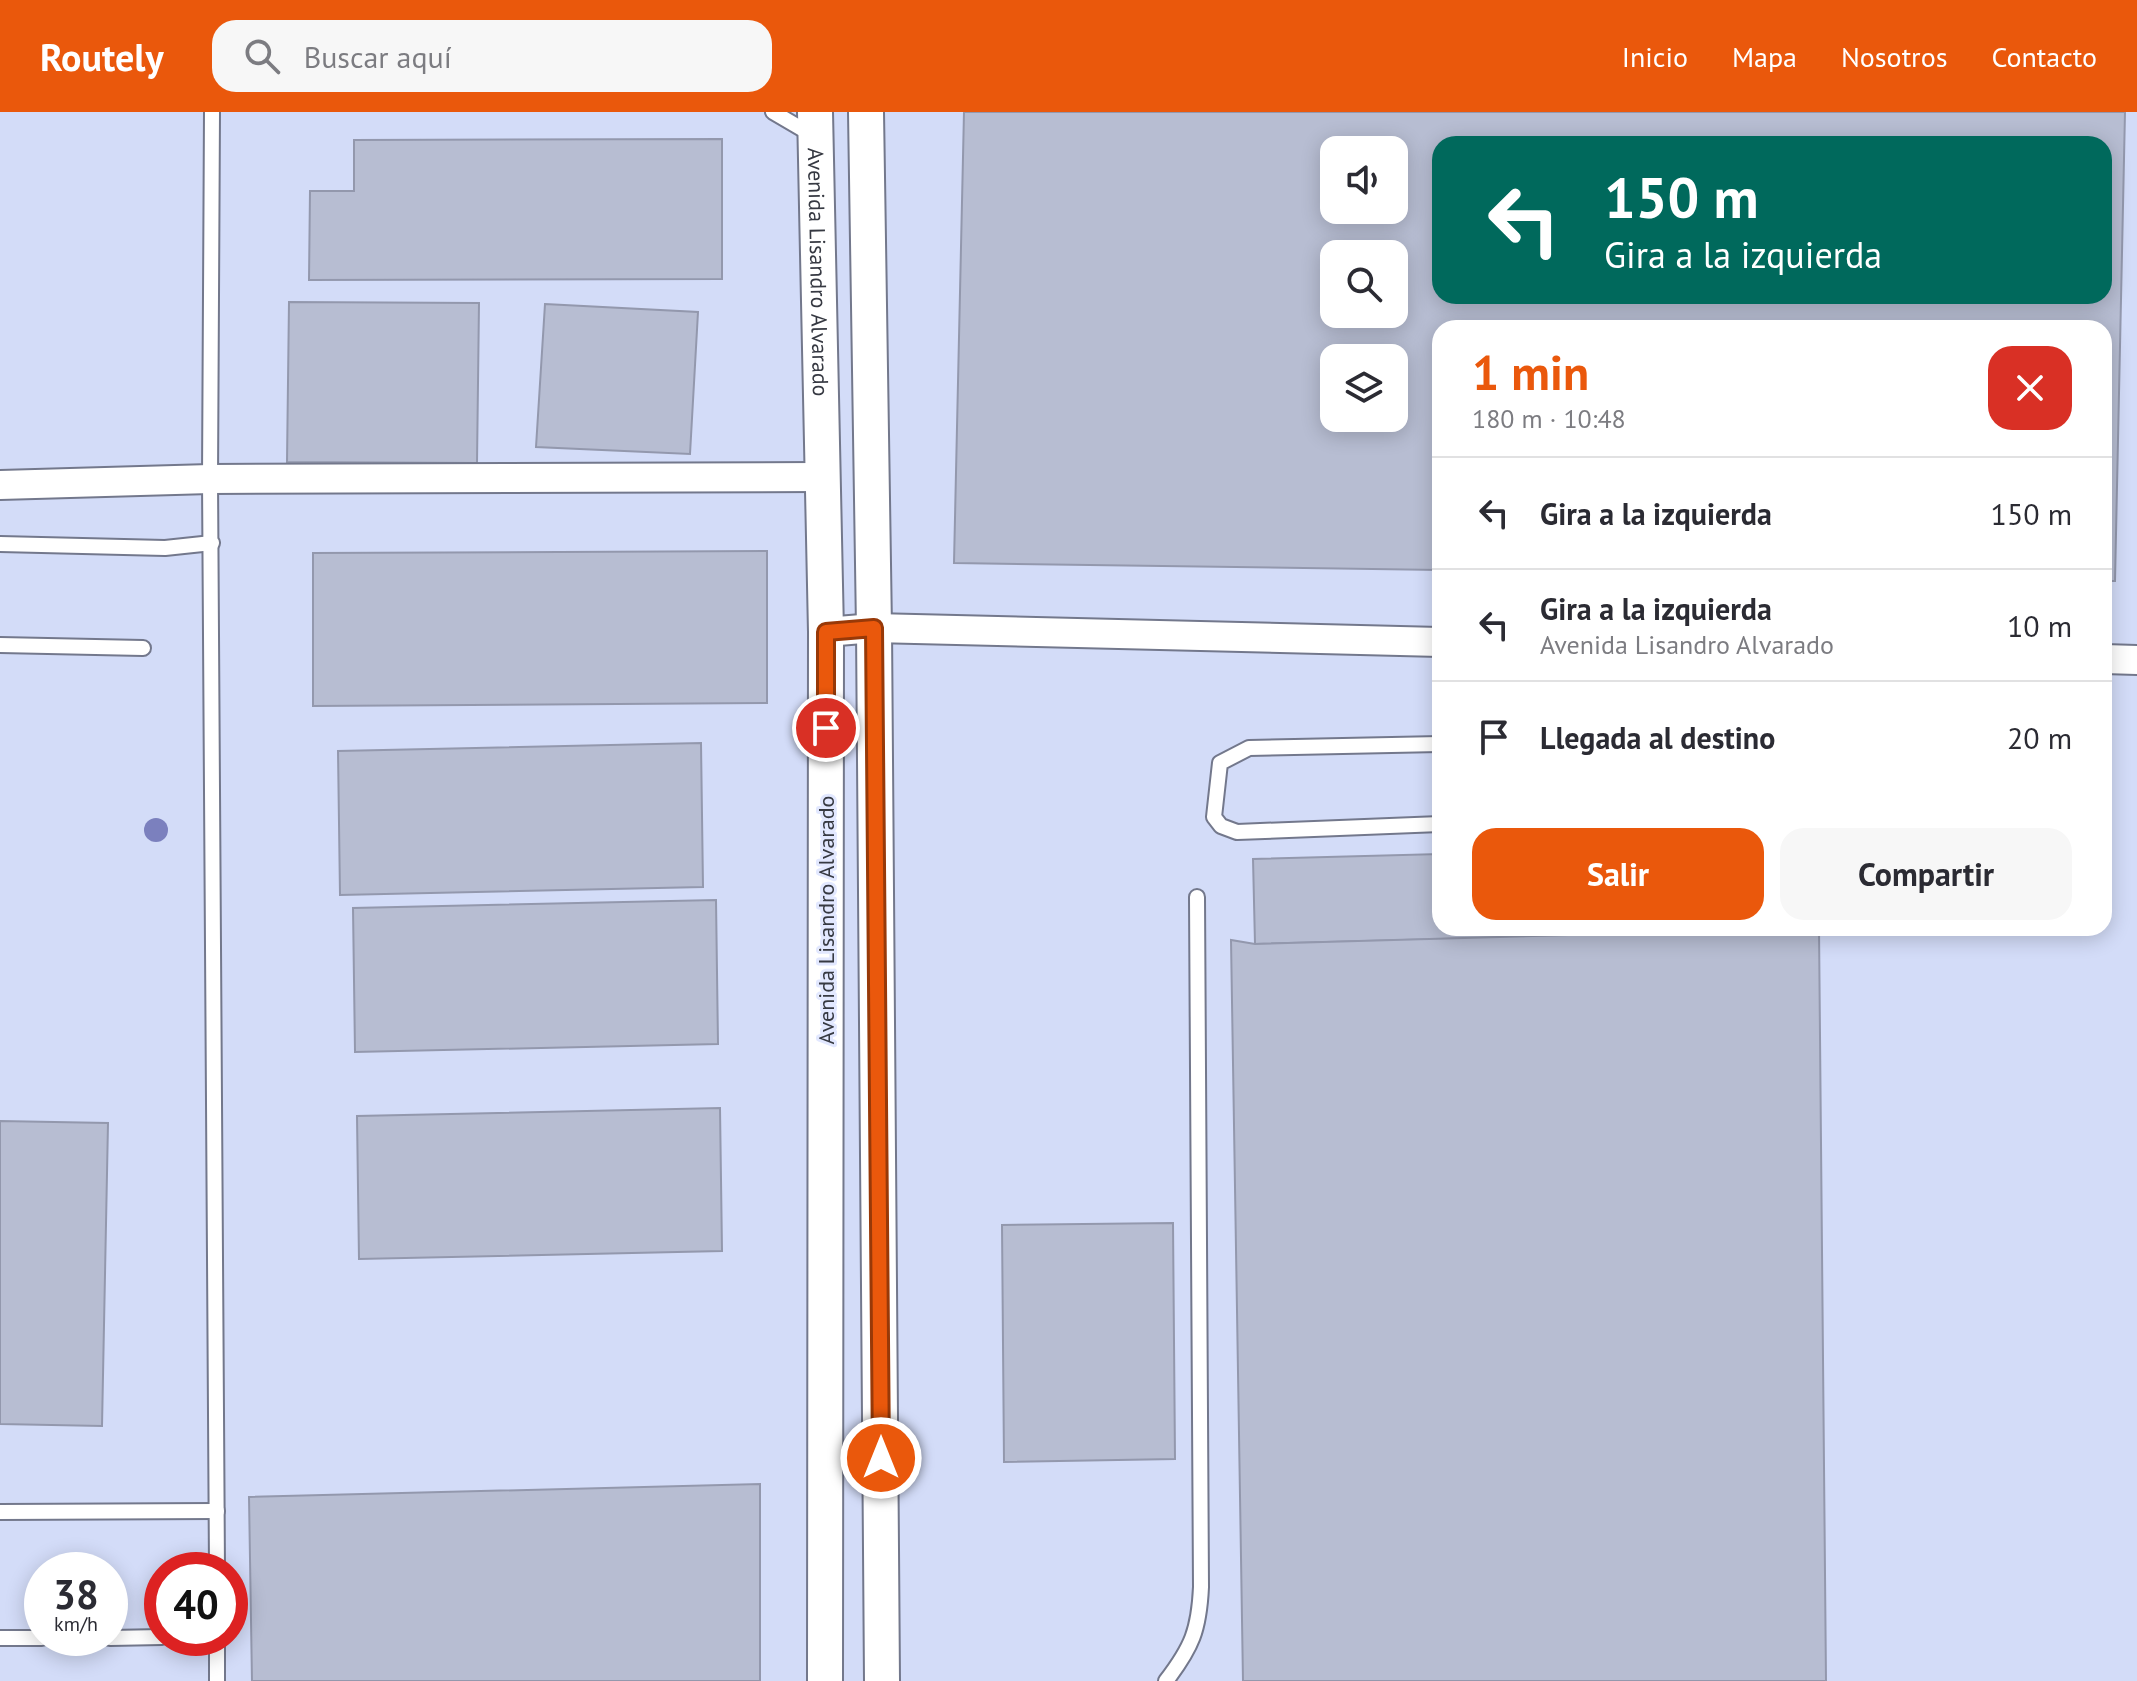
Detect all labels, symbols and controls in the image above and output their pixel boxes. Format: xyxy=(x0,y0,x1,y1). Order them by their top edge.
search box xyxy=(212,20,772,92)
text: Routely xyxy=(40,32,164,81)
icon: search xyxy=(240,34,284,78)
text: Buscar aquí xyxy=(304,37,452,76)
text: Inicio xyxy=(1622,38,1688,75)
text: Mapa xyxy=(1732,38,1797,75)
text: Nosotros xyxy=(1841,38,1947,75)
text: Contacto xyxy=(1991,38,2097,75)
map controls xyxy=(1320,136,1408,432)
button: sound xyxy=(1320,136,1408,224)
street label: Avenida Lisandro Alvarado xyxy=(802,147,835,397)
text: 150 m xyxy=(1604,161,1759,233)
icon: left xyxy=(1472,168,1576,272)
text: Gira a la izquierda xyxy=(1604,231,1882,278)
button: search xyxy=(1320,240,1408,328)
text: 1 min xyxy=(1472,341,1589,403)
button: layers xyxy=(1320,344,1408,432)
button: close xyxy=(1988,346,2072,430)
text: 180 m · 10:48 xyxy=(1472,402,1626,435)
icon: left xyxy=(1472,491,1516,535)
text: Gira a la izquierda xyxy=(1540,494,1772,533)
text: 150 m xyxy=(1991,494,2072,533)
text: Gira a la izquierda xyxy=(1540,589,1772,628)
icon: left xyxy=(1472,603,1516,647)
text: 10 m xyxy=(2007,606,2072,645)
text: Avenida Lisandro Alvarado xyxy=(1540,628,1834,661)
pin xyxy=(792,694,860,762)
icon: arrive xyxy=(804,706,848,750)
icon: arrive xyxy=(1472,715,1516,759)
text: Llegada al destino xyxy=(1540,718,1775,757)
text: 20 m xyxy=(2007,718,2072,757)
street label: Avenida Lisandro Alvarado xyxy=(812,796,840,1044)
button: Salir xyxy=(1472,828,1764,920)
button: Compartir xyxy=(1780,828,2072,920)
position arrow xyxy=(839,1416,923,1500)
speed limit sign: 40 xyxy=(144,1552,248,1656)
text: 38 xyxy=(53,1568,99,1620)
text: km/h xyxy=(54,1611,98,1637)

